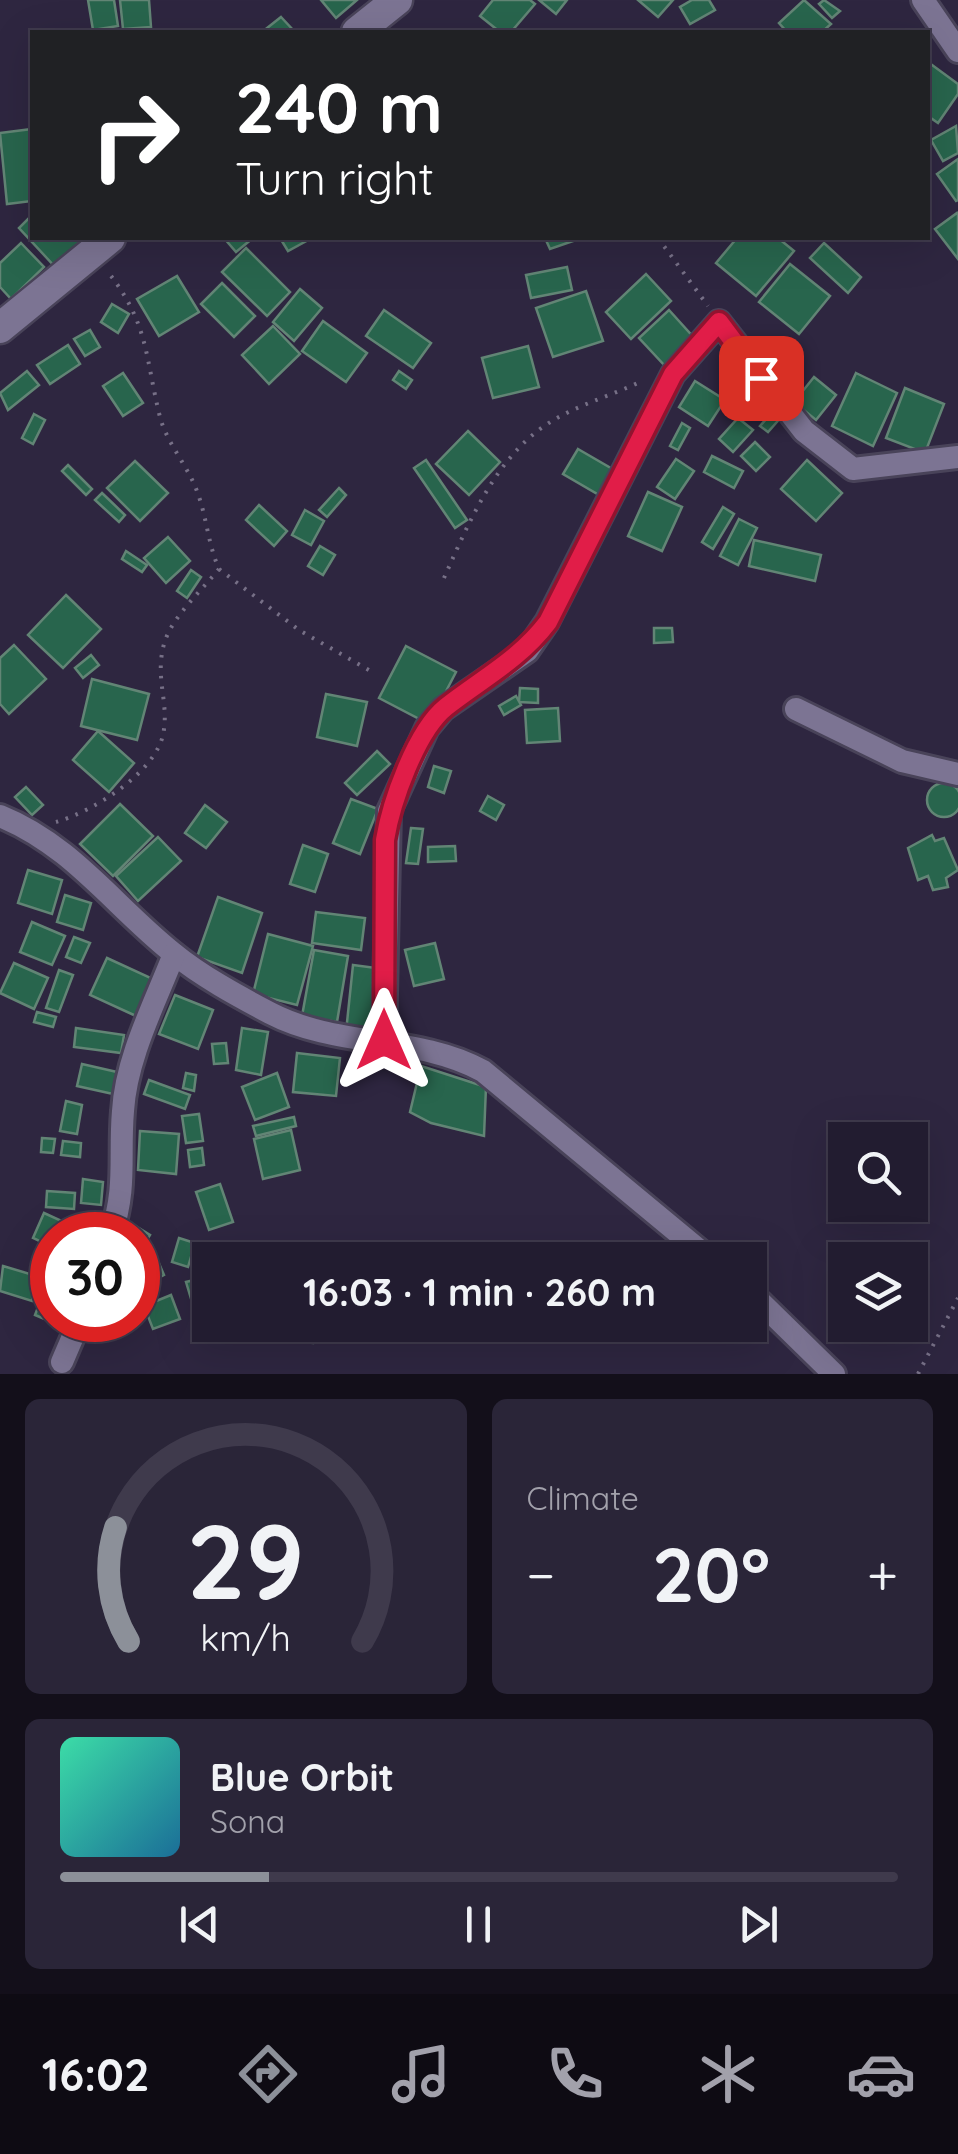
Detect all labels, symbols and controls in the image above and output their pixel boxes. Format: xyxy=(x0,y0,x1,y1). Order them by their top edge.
text: 240 m xyxy=(235,63,443,151)
icon: right xyxy=(70,70,200,200)
text: Turn right xyxy=(235,150,434,206)
pin xyxy=(719,336,804,421)
icon: arrive xyxy=(734,351,789,406)
position arrow xyxy=(332,988,436,1092)
map controls xyxy=(828,1122,928,1342)
button: search xyxy=(828,1122,928,1222)
speed limit sign: 30 xyxy=(30,1212,160,1342)
button: layers xyxy=(828,1242,928,1342)
text: 16:03 · 1 min · 260 m xyxy=(303,1268,656,1316)
text: Climate xyxy=(527,1478,639,1518)
text: 29 xyxy=(187,1495,305,1625)
text: 20° xyxy=(652,1527,770,1621)
text: − xyxy=(527,1540,555,1609)
text: + xyxy=(867,1540,898,1609)
text: km/h xyxy=(200,1615,291,1660)
text: Blue Orbit xyxy=(210,1753,394,1801)
text: Sona xyxy=(210,1801,285,1841)
icon: previous xyxy=(172,1897,227,1952)
icon: pause xyxy=(451,1897,506,1952)
icon: next xyxy=(731,1897,786,1952)
icon: directions xyxy=(233,2039,303,2109)
icon: music xyxy=(386,2039,456,2109)
icon: phone xyxy=(540,2039,610,2109)
icon: climate xyxy=(693,2039,763,2109)
icon: car xyxy=(846,2039,916,2109)
text: 16:02 xyxy=(42,2046,150,2102)

